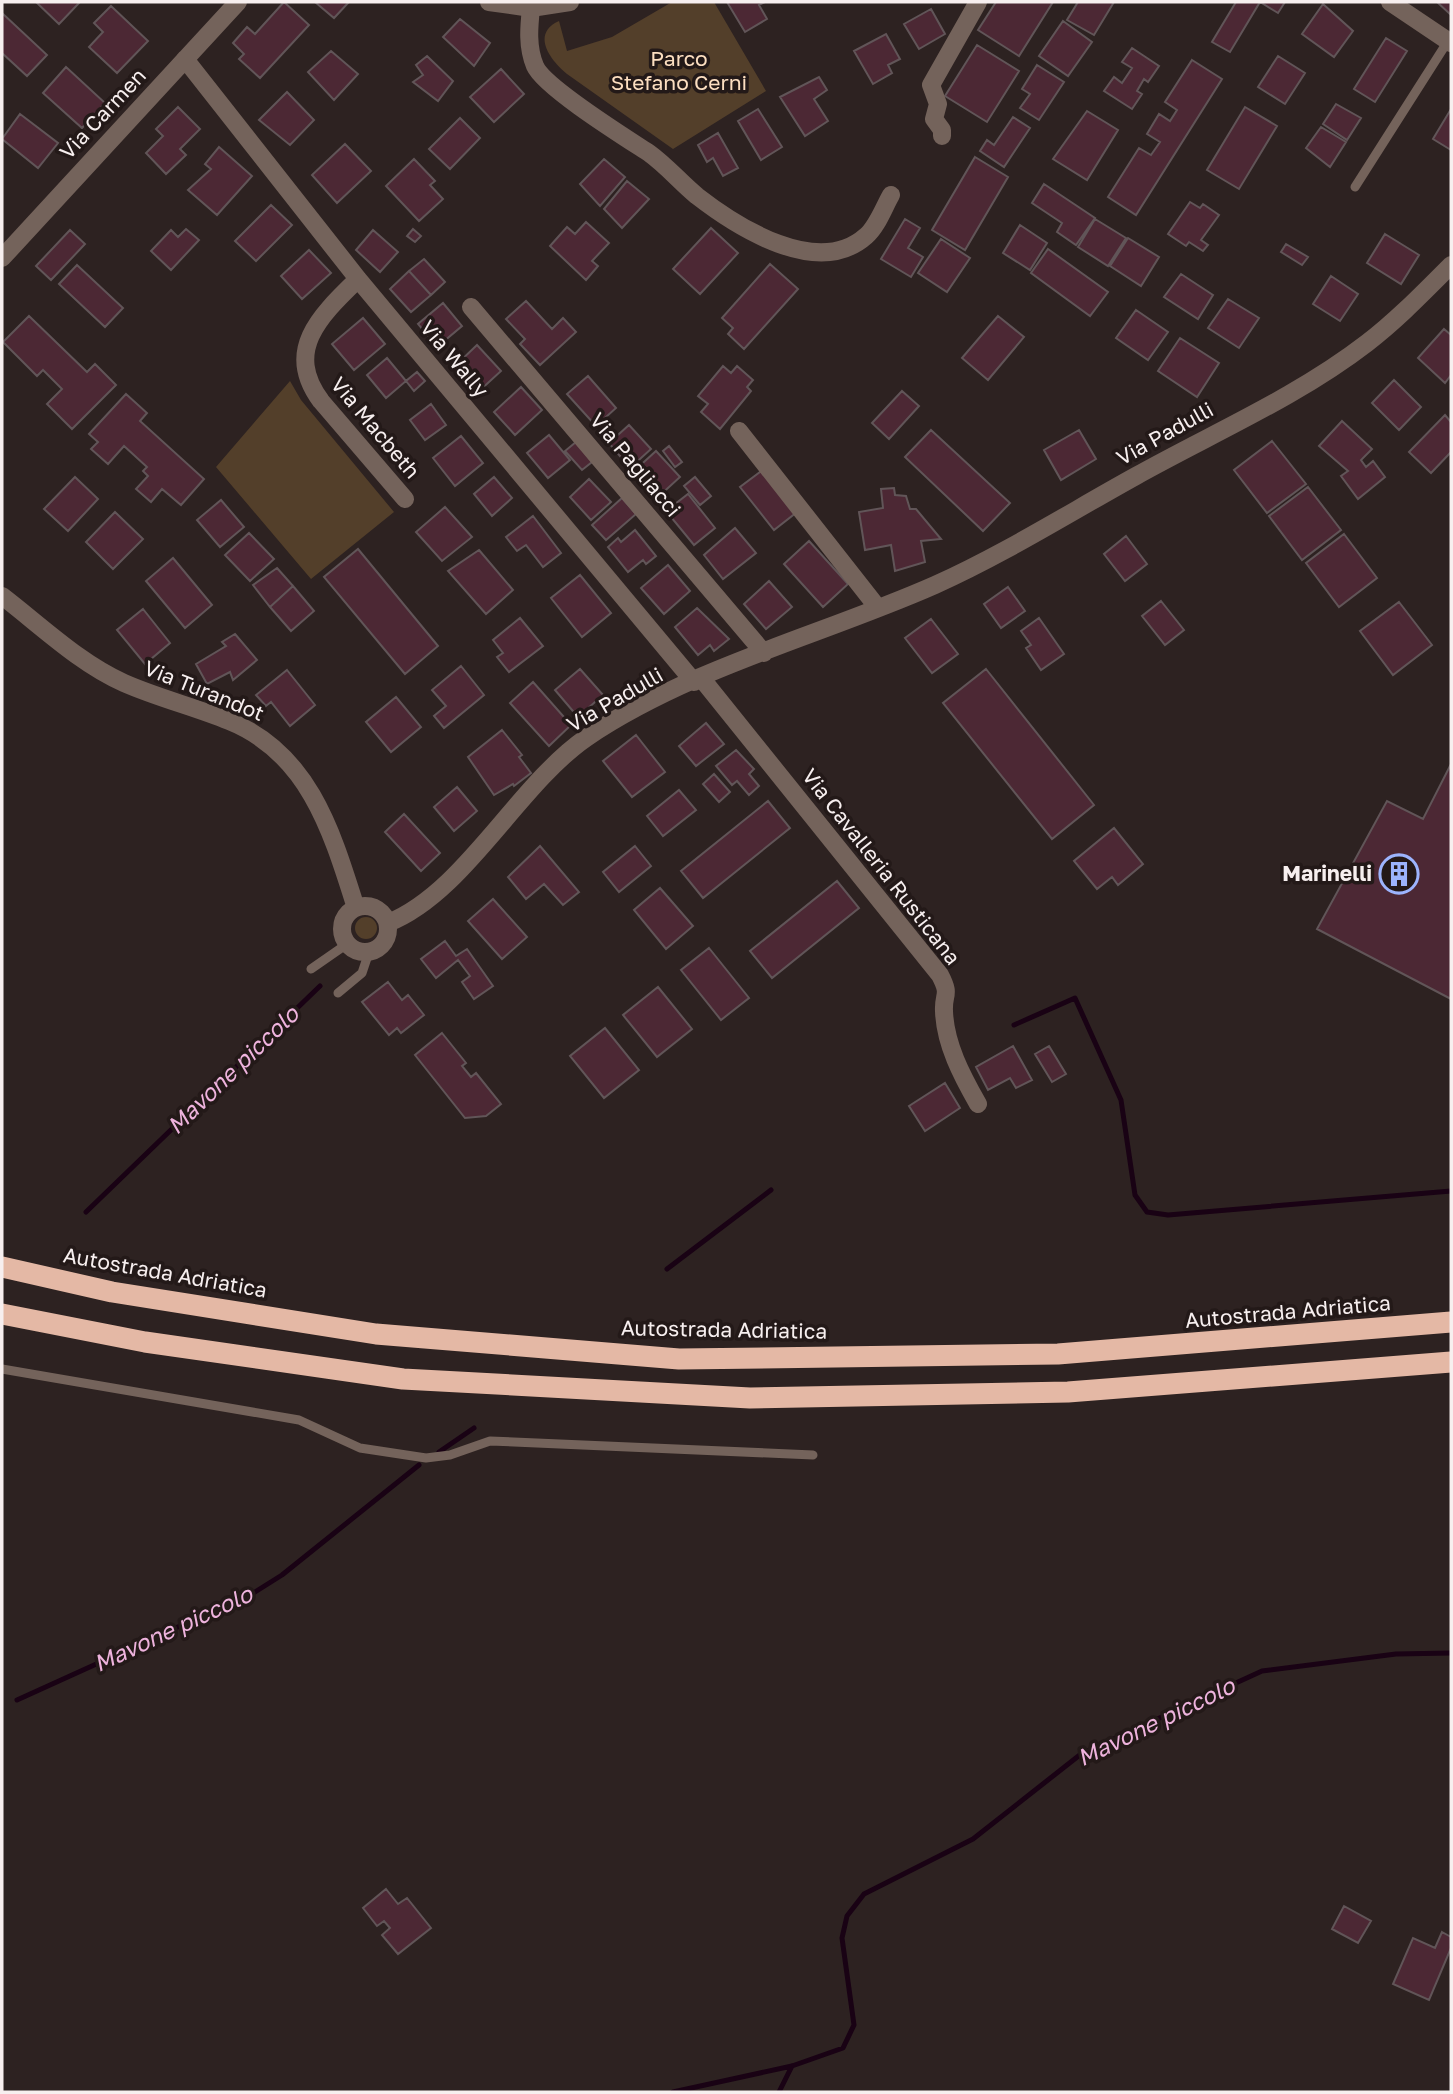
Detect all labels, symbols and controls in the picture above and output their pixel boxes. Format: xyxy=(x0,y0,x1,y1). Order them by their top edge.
park label: Parco Stefano Cerni xyxy=(611,45,747,95)
street label: Via Carmen xyxy=(54,62,151,164)
street label: Via Wally xyxy=(415,314,495,402)
street label: Via Macbeth xyxy=(326,371,426,483)
street label: Via Padulli xyxy=(1111,396,1218,470)
street label: Via Pagliacci xyxy=(585,407,687,522)
street label: Via Turandot xyxy=(140,654,268,726)
street label: Via Padulli xyxy=(562,661,667,737)
street label: Via Cavalleria Rusticana xyxy=(797,763,966,970)
building icon: Marinelli xyxy=(1378,853,1420,895)
place label: Marinelli xyxy=(1282,860,1372,886)
water label: Mavone piccolo xyxy=(161,999,305,1139)
street label: Autostrada Adriatica xyxy=(61,1241,269,1303)
street label: Autostrada Adriatica xyxy=(1184,1289,1392,1333)
street label: Autostrada Adriatica xyxy=(621,1314,827,1344)
water label: Mavone piccolo xyxy=(89,1579,257,1677)
water label: Mavone piccolo xyxy=(1072,1670,1240,1771)

